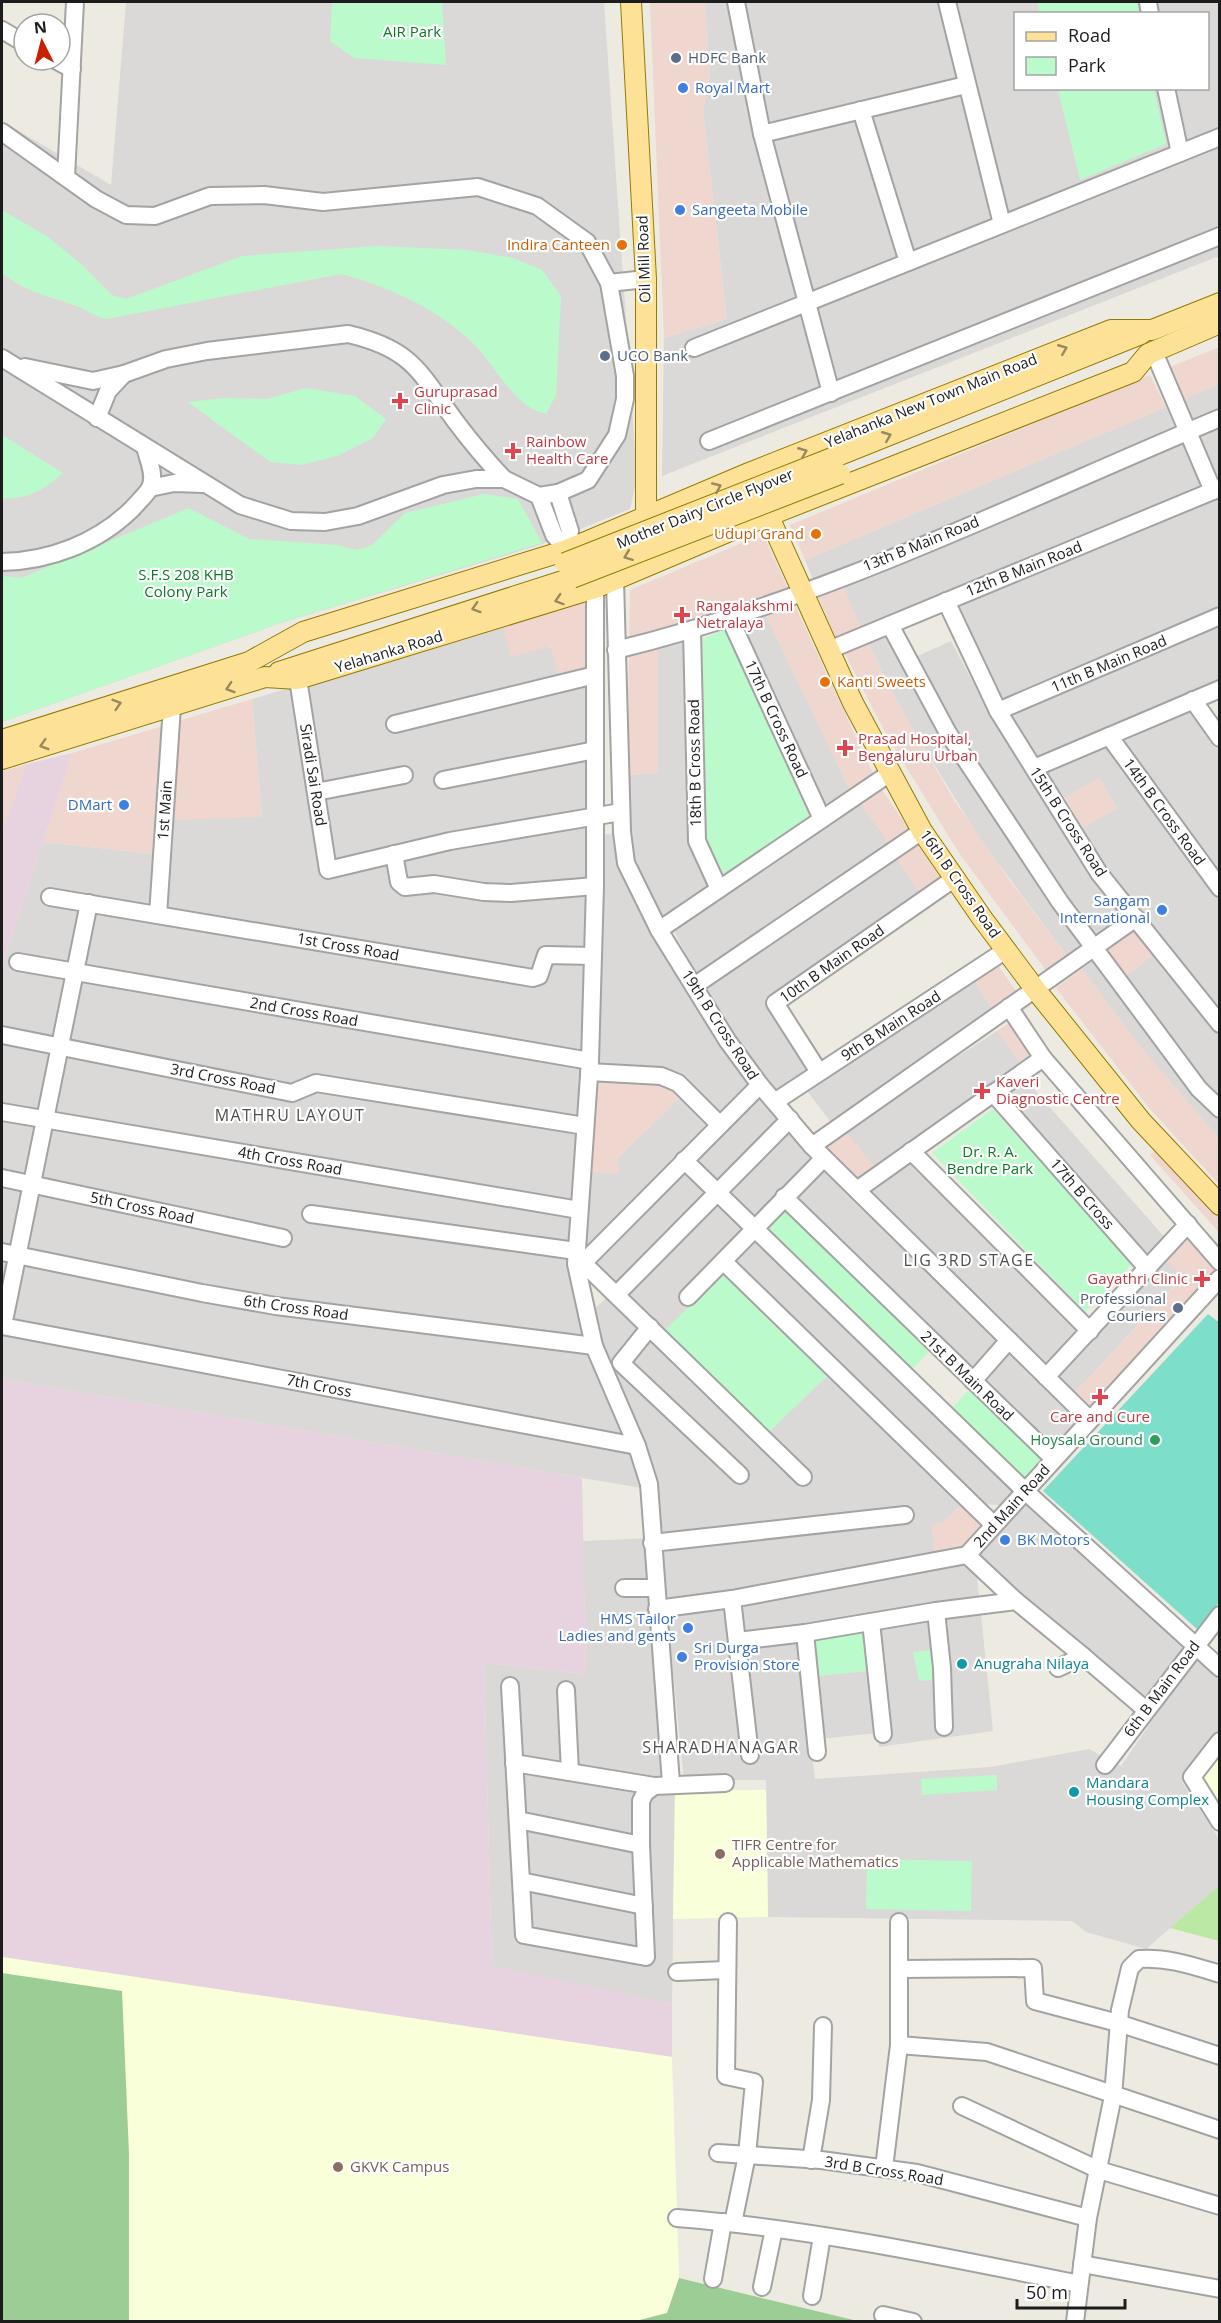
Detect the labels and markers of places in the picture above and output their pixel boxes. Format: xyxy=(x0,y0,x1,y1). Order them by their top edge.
place label: HDFC Bank xyxy=(688,47,766,67)
marker: HDFC Bank xyxy=(669,51,683,65)
place label: Royal Mart xyxy=(695,77,770,97)
marker: Royal Mart xyxy=(676,81,690,95)
place label: Sangeeta Mobile xyxy=(692,199,808,219)
marker: Sangeeta Mobile xyxy=(673,203,687,217)
place label: Indira Canteen xyxy=(507,234,610,254)
marker: Indira Canteen xyxy=(615,238,629,252)
place label: UCO Bank xyxy=(617,345,688,365)
marker: UCO Bank xyxy=(598,349,612,363)
place label: Guruprasad Clinic xyxy=(414,381,498,418)
marker: Guruprasad Clinic xyxy=(391,392,409,410)
place label: Rainbow Health Care xyxy=(526,431,608,468)
marker: Rainbow Health Care xyxy=(504,442,522,460)
place label: Udupi Grand xyxy=(714,523,804,543)
marker: Udupi Grand xyxy=(809,527,823,541)
place label: Rangalakshmi Netralaya xyxy=(696,595,793,632)
marker: Rangalakshmi Netralaya xyxy=(673,606,691,624)
place label: Kanti Sweets xyxy=(837,671,926,691)
marker: Kanti Sweets xyxy=(818,675,832,689)
place label: Prasad Hospital, Bengaluru Urban xyxy=(858,728,978,765)
marker: Prasad Hospital, Bengaluru Urban xyxy=(836,739,854,757)
place label: DMart xyxy=(68,794,112,814)
marker: DMart xyxy=(117,798,131,812)
place label: Sangam International xyxy=(1060,890,1150,927)
marker: Sangam International xyxy=(1155,903,1169,917)
place label: Kaveri Diagnostic Centre xyxy=(996,1071,1120,1108)
marker: Kaveri Diagnostic Centre xyxy=(973,1082,991,1100)
place label: Gayathri Clinic xyxy=(1087,1268,1188,1288)
marker: Gayathri Clinic xyxy=(1193,1270,1211,1288)
place label: Professional Couriers xyxy=(1080,1288,1166,1325)
marker: Professional Couriers xyxy=(1171,1301,1185,1315)
marker: Care and Cure xyxy=(1091,1388,1109,1406)
place label: Care and Cure xyxy=(1050,1406,1150,1426)
place label: Hoysala Ground xyxy=(1030,1429,1143,1449)
marker: Hoysala Ground xyxy=(1148,1433,1162,1447)
place label: BK Motors xyxy=(1017,1529,1090,1549)
marker: BK Motors xyxy=(998,1533,1012,1547)
place label: HMS Tailor Ladies and gents xyxy=(559,1608,676,1645)
marker: HMS Tailor Ladies and gents xyxy=(681,1621,695,1635)
place label: Sri Durga Provision Store xyxy=(694,1637,800,1674)
marker: Sri Durga Provision Store xyxy=(675,1650,689,1664)
place label: Anugraha Nilaya xyxy=(974,1653,1089,1673)
marker: Anugraha Nilaya xyxy=(955,1657,969,1671)
place label: Mandara Housing Complex xyxy=(1086,1772,1209,1809)
marker: Mandara Housing Complex xyxy=(1067,1785,1081,1799)
place label: TIFR Centre for Applicable Mathematics xyxy=(732,1834,899,1871)
marker: TIFR Centre for Applicable Mathematics xyxy=(713,1847,727,1861)
place label: GKVK Campus xyxy=(350,2156,449,2176)
marker: GKVK Campus xyxy=(331,2160,345,2174)

